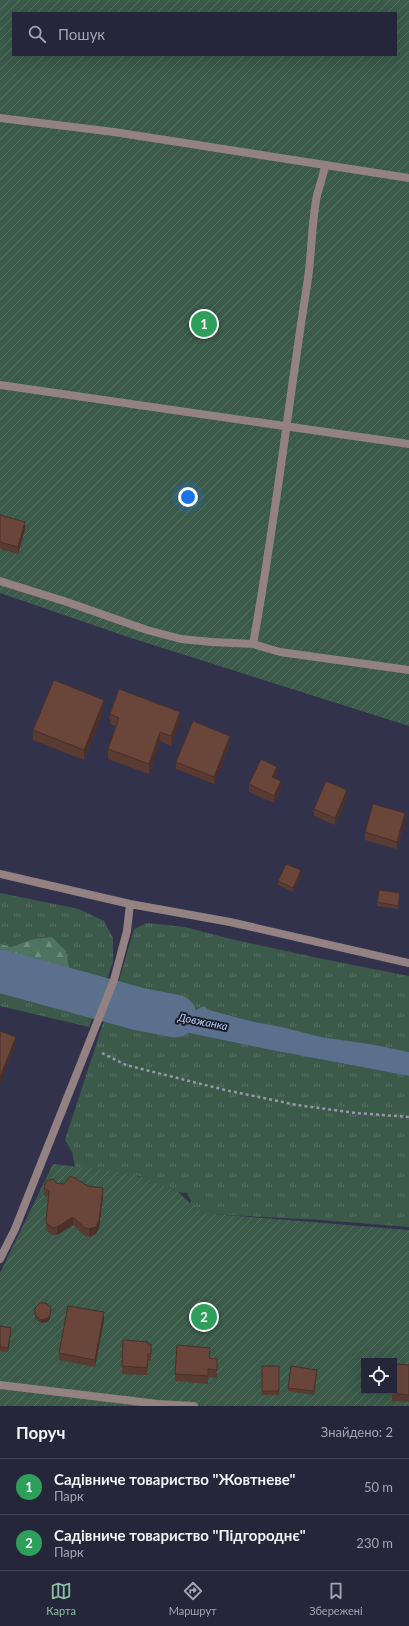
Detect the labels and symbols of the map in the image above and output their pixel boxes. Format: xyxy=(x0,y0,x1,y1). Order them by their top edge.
pin: 1 xyxy=(191,309,217,339)
your location xyxy=(178,487,198,507)
water label: Довжанка xyxy=(176,1010,229,1032)
pin: 2 xyxy=(191,1302,217,1332)

